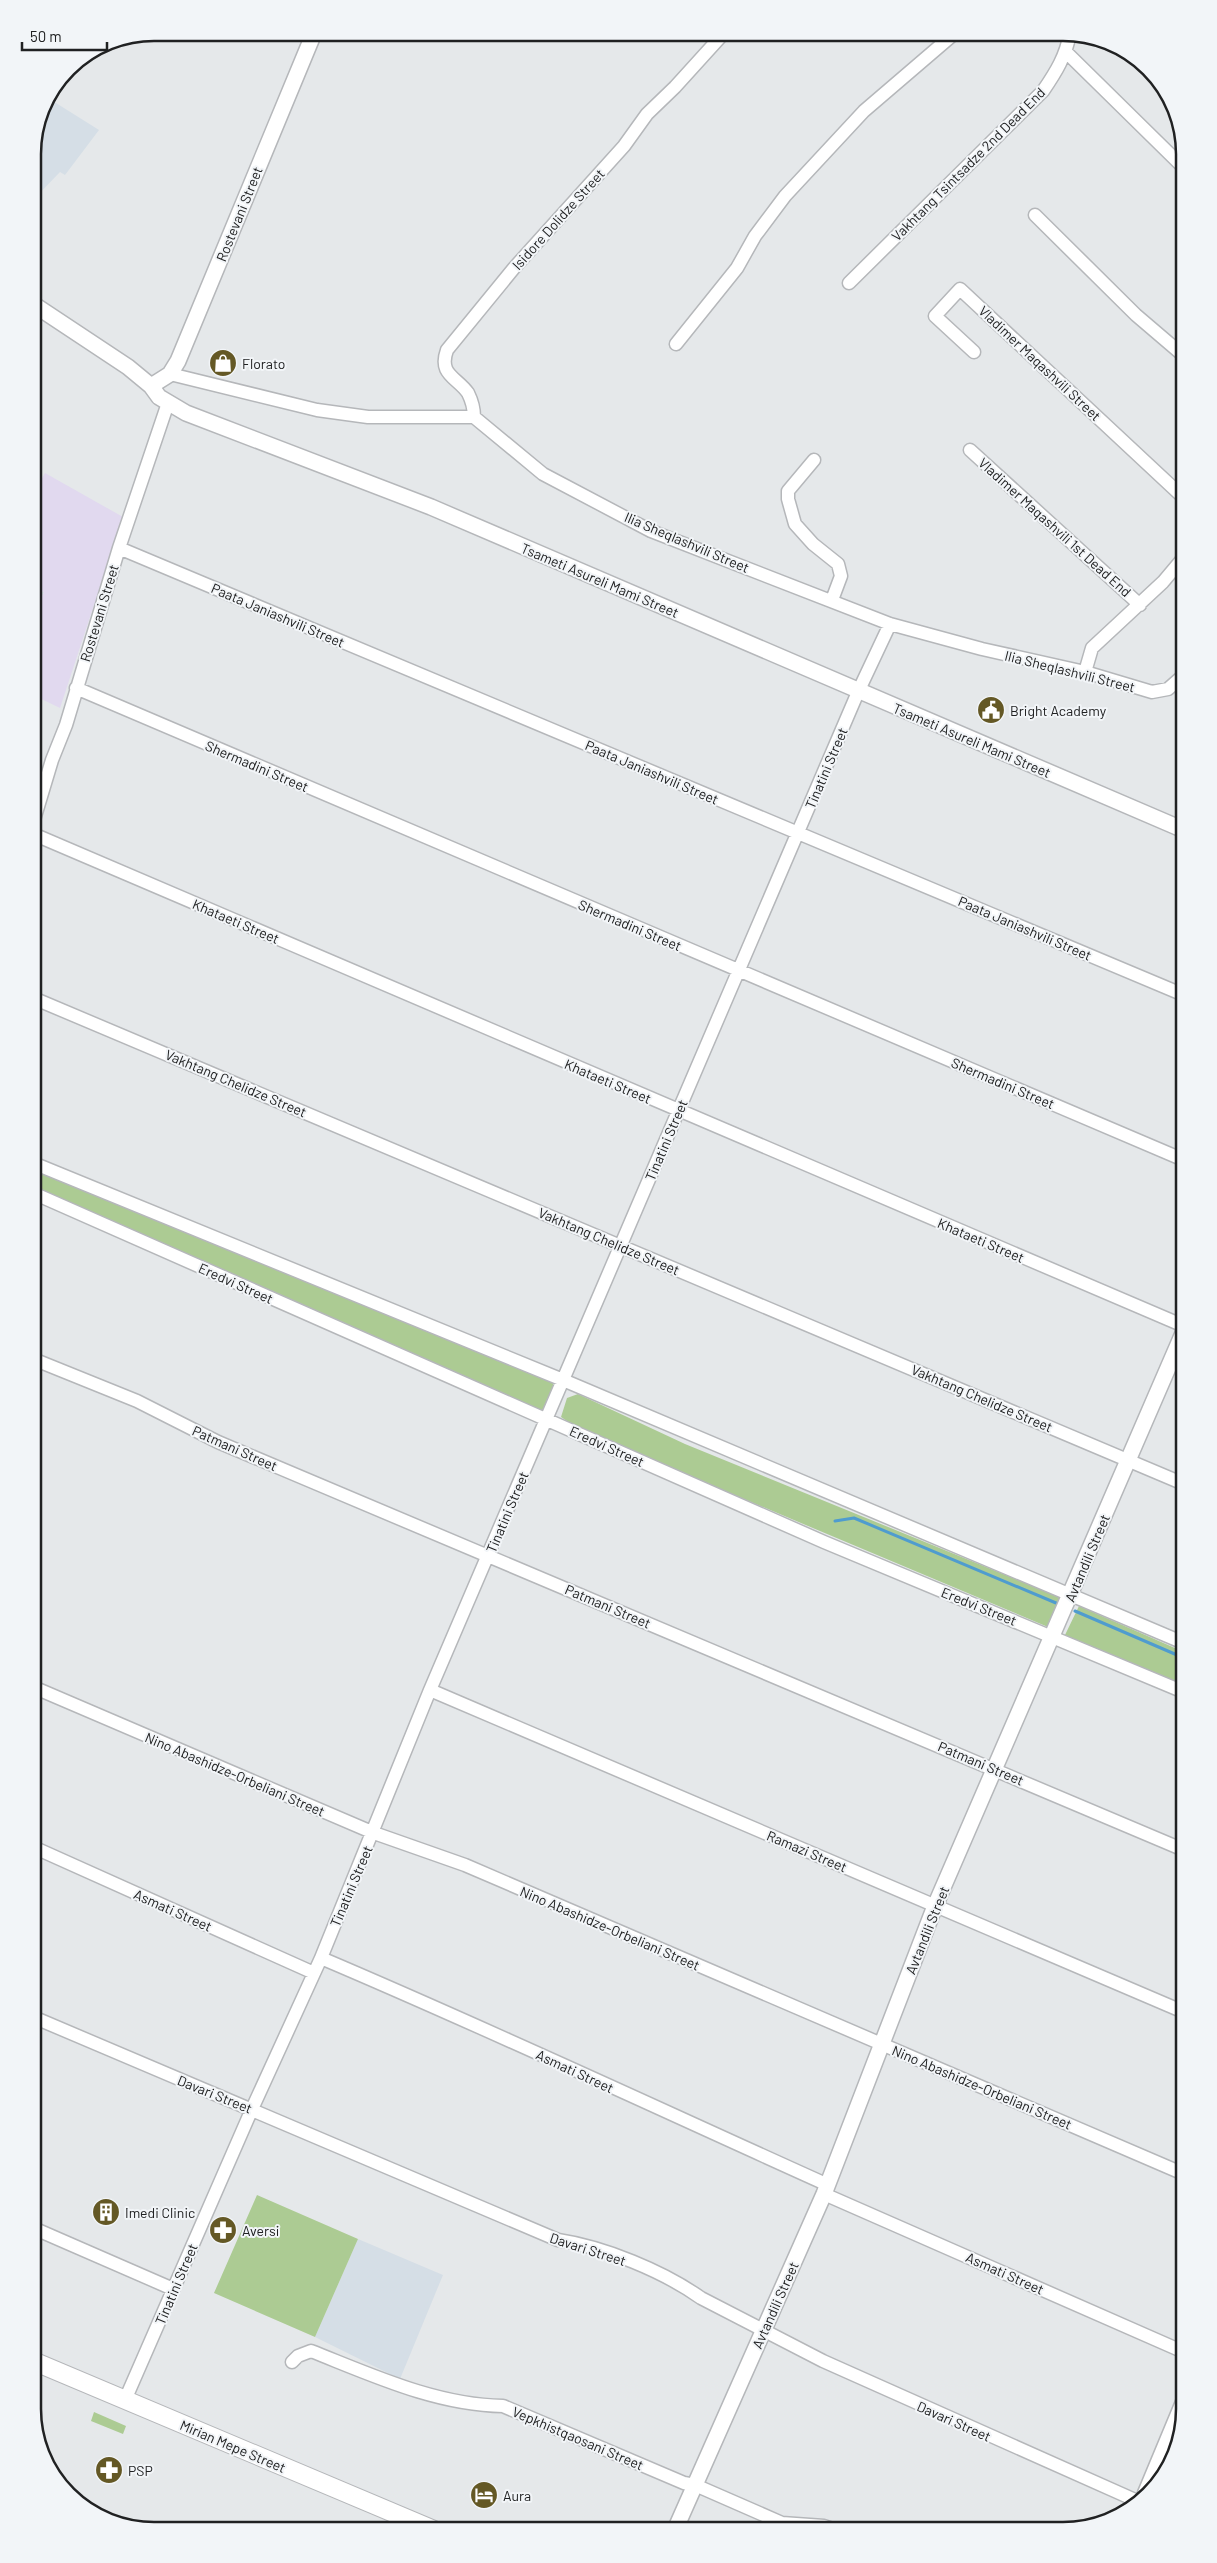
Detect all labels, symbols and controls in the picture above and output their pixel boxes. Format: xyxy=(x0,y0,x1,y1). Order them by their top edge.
scale bar xyxy=(22,20,108,52)
text: 50 m xyxy=(30,27,62,45)
street label: Vakhtang Tsintsadze 2nd Dead End xyxy=(888,84,1048,244)
street label: Rostevani Street xyxy=(212,164,266,264)
street label: Isidore Dolidze Street xyxy=(508,165,608,273)
street label: Vladimer Maqashvili Street xyxy=(975,302,1105,424)
shop icon: Florato xyxy=(208,348,238,378)
place label: Florato xyxy=(242,355,285,372)
street label: Vladimer Maqashvili 1st Dead End xyxy=(975,454,1135,600)
street label: Ilia Sheqlashvili Street xyxy=(622,508,752,576)
street label: Tsameti Asureli Mami Street xyxy=(519,539,681,621)
street label: Rostevani Street xyxy=(76,562,122,664)
street label: Paata Janiashvili Street xyxy=(209,579,347,651)
street label: Ilia Sheqlashvili Street xyxy=(1003,647,1137,695)
public building icon: Bright Academy xyxy=(976,695,1006,725)
street label: Tsameti Asureli Mami Street xyxy=(891,699,1053,781)
place label: Bright Academy xyxy=(1010,702,1107,719)
street label: Tinatini Street xyxy=(801,725,851,811)
street label: Paata Janiashvili Street xyxy=(583,736,721,808)
street label: Shermadini Street xyxy=(203,737,311,795)
street label: Paata Janiashvili Street xyxy=(956,892,1094,964)
street label: Khataeti Street xyxy=(190,895,282,947)
street label: Shermadini Street xyxy=(576,896,684,954)
street label: Vakhtang Chelidze Street xyxy=(163,1045,309,1121)
street label: Shermadini Street xyxy=(949,1054,1057,1112)
street label: Khataeti Street xyxy=(562,1055,654,1107)
street label: Tinatini Street xyxy=(641,1097,691,1183)
street label: Vakhtang Chelidze Street xyxy=(536,1203,682,1279)
street label: Khataeti Street xyxy=(935,1214,1027,1266)
street label: Eredvi Street xyxy=(196,1259,276,1307)
street label: Vakhtang Chelidze Street xyxy=(909,1360,1055,1436)
street label: Patmani Street xyxy=(190,1422,280,1474)
street label: Eredvi Street xyxy=(567,1422,647,1470)
street label: Tinatini Street xyxy=(482,1469,532,1555)
street label: Avtandili Street xyxy=(1061,1512,1113,1604)
street label: Patmani Street xyxy=(563,1580,653,1632)
street label: Eredvi Street xyxy=(939,1583,1019,1629)
street label: Nino Abashidze-Orbeliani Street xyxy=(142,1728,328,1820)
street label: Patmani Street xyxy=(936,1737,1026,1789)
street label: Ramazi Street xyxy=(764,1827,850,1875)
street label: Tinatini Street xyxy=(326,1843,376,1929)
street label: Nino Abashidze-Orbeliani Street xyxy=(517,1882,703,1974)
street label: Avtandili Street xyxy=(902,1883,952,1977)
street label: Asmati Street xyxy=(131,1885,215,1935)
street label: Nino Abashidze-Orbeliani Street xyxy=(889,2041,1075,2133)
street label: Asmati Street xyxy=(534,2046,616,2096)
street label: Davari Street xyxy=(175,2071,255,2117)
building icon: Imedi Clinic xyxy=(91,2197,121,2227)
place label: Imedi Clinic xyxy=(125,2204,195,2221)
pharmacy icon: Aversi xyxy=(208,2215,238,2245)
place label: Aversi xyxy=(242,2222,279,2239)
street label: Davari Street xyxy=(548,2229,628,2269)
street label: Tinatini Street xyxy=(151,2241,201,2327)
street label: Asmati Street xyxy=(963,2248,1047,2298)
street label: Avtandili Street xyxy=(748,2259,802,2351)
street label: Davari Street xyxy=(914,2397,994,2445)
street label: Vepkhistqaosani Street xyxy=(510,2403,646,2473)
street label: Mirian Mepe Street xyxy=(178,2416,288,2476)
pharmacy icon: PSP xyxy=(94,2455,124,2485)
place label: PSP xyxy=(128,2462,153,2479)
hotel icon: Aura xyxy=(469,2480,499,2510)
place label: Aura xyxy=(503,2487,531,2504)

